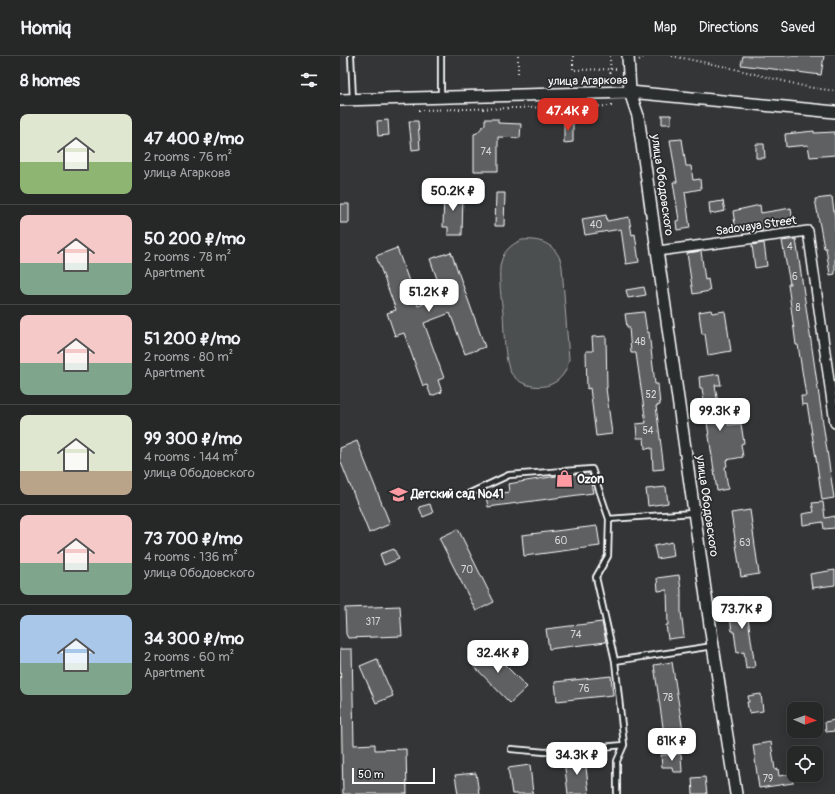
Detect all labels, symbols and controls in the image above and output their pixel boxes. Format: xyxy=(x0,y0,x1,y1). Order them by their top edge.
text: Homiq xyxy=(20,16,71,40)
text: Map xyxy=(654,19,677,36)
text: Directions xyxy=(699,19,758,36)
text: Saved xyxy=(780,19,815,36)
icon: filters xyxy=(298,69,320,91)
text: 8 homes xyxy=(20,70,80,91)
street label: улица Агаркова xyxy=(547,73,628,89)
pin: 47.4K ₽ xyxy=(531,98,605,132)
text: 47.4K ₽ xyxy=(546,103,590,119)
text: 47 400 ₽/mo xyxy=(144,128,244,149)
icon: home xyxy=(52,130,100,178)
street label: улица Ободовского xyxy=(647,132,677,237)
house number: 74 xyxy=(480,146,492,158)
text: 2 rooms · 76 m² xyxy=(144,149,232,165)
text: улица Агаркова xyxy=(144,165,230,181)
pin: 50.2K ₽ xyxy=(416,178,490,212)
text: 50.2K ₽ xyxy=(431,183,475,199)
street label: Sadovaya Street xyxy=(715,213,798,239)
house number: 40 xyxy=(590,219,602,231)
text: 50 200 ₽/mo xyxy=(144,228,245,249)
icon: home xyxy=(52,231,100,279)
house number: 4 xyxy=(787,241,793,253)
text: 2 rooms · 78 m² xyxy=(144,249,231,265)
text: Apartment xyxy=(144,265,205,281)
house number: 6 xyxy=(792,271,798,283)
pin: 51.2K ₽ xyxy=(392,279,466,313)
text: 51.2K ₽ xyxy=(409,284,449,300)
house number: 8 xyxy=(795,302,801,314)
text: 51 200 ₽/mo xyxy=(144,328,241,349)
icon: home xyxy=(52,331,100,379)
house number: 48 xyxy=(635,336,645,348)
text: 2 rooms · 80 m² xyxy=(144,349,233,365)
text: Apartment xyxy=(144,365,205,381)
house number: 52 xyxy=(645,389,657,401)
pin: 99.3K ₽ xyxy=(683,398,757,432)
text: 99.3K ₽ xyxy=(699,403,741,419)
house number: 54 xyxy=(642,425,654,437)
text: 99 300 ₽/mo xyxy=(144,428,242,449)
icon: home xyxy=(52,431,100,479)
text: 4 rooms · 144 m² xyxy=(144,449,238,465)
street label: улица Ободовского xyxy=(692,453,722,558)
text: улица Ободовского xyxy=(144,465,255,481)
shop icon: Ozon xyxy=(554,469,574,489)
place label: Ozon xyxy=(577,472,604,487)
school or university icon: Детский сад №41 xyxy=(388,484,408,504)
place label: Детский сад №41 xyxy=(410,487,504,502)
text: 73 700 ₽/mo xyxy=(144,528,243,549)
icon: home xyxy=(52,531,100,579)
house number: 60 xyxy=(555,535,567,547)
house number: 63 xyxy=(739,537,751,549)
text: 4 rooms · 136 m² xyxy=(144,549,238,565)
house number: 70 xyxy=(461,564,473,576)
text: улица Ободовского xyxy=(144,565,255,581)
pin: 73.7K ₽ xyxy=(705,596,779,630)
text: 73.7K ₽ xyxy=(721,601,763,617)
house number: 317 xyxy=(366,616,381,628)
text: 34 300 ₽/mo xyxy=(144,628,244,649)
house number: 74 xyxy=(570,629,582,641)
icon: home xyxy=(52,631,100,679)
pin: 32.4K ₽ xyxy=(461,640,535,674)
text: 32.4K ₽ xyxy=(476,645,520,661)
text: 2 rooms · 60 m² xyxy=(144,649,234,665)
text: Apartment xyxy=(144,665,205,681)
house number: 76 xyxy=(578,683,590,695)
house number: 78 xyxy=(663,692,673,704)
north arrow xyxy=(787,702,823,738)
map controls xyxy=(787,702,823,782)
pin: 81K ₽ xyxy=(644,728,700,762)
text: 81K ₽ xyxy=(657,733,687,749)
pin: 34.3K ₽ xyxy=(540,742,614,776)
button: locate xyxy=(787,746,823,782)
text: 34.3K ₽ xyxy=(555,747,599,763)
scale bar xyxy=(352,766,435,785)
text: 50 m xyxy=(358,768,384,781)
house number: 79 xyxy=(763,773,773,785)

